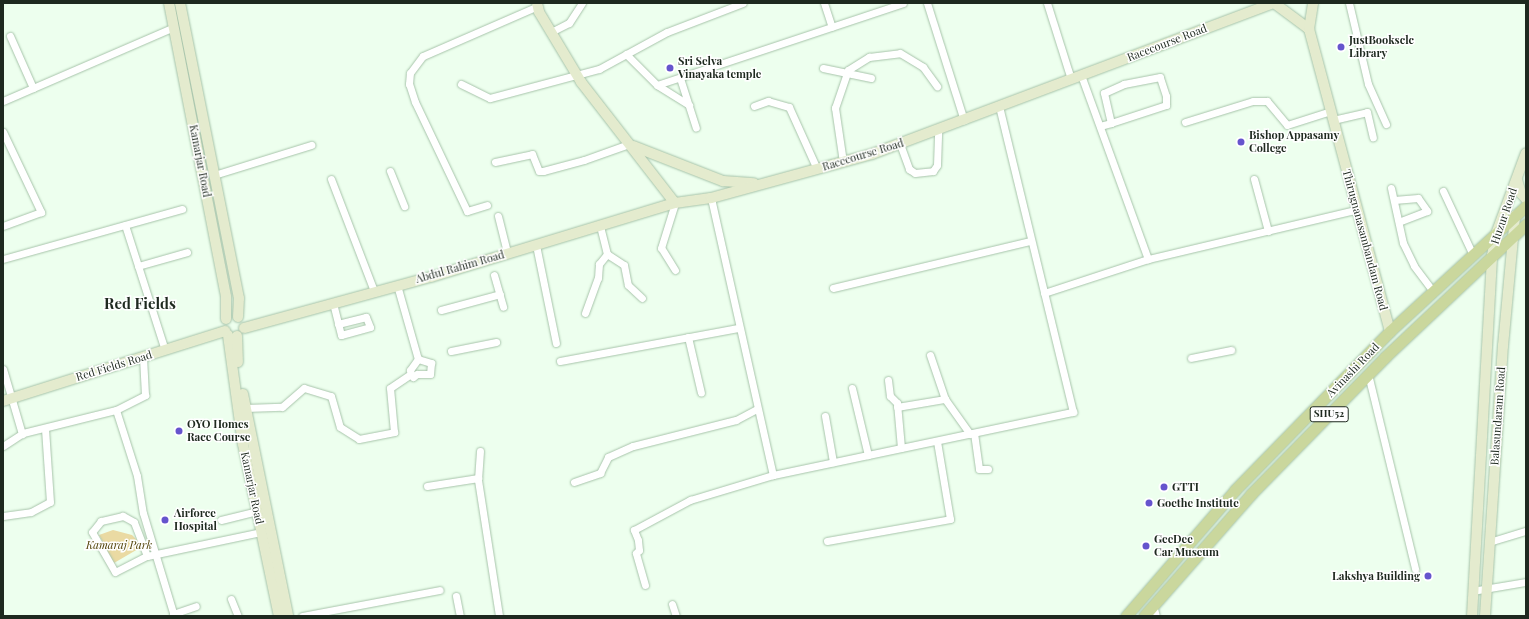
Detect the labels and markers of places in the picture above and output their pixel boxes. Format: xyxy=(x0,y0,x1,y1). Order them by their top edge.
place label: JustBooksclc Library xyxy=(1349,34,1414,60)
marker: JustBooksclc Library xyxy=(1336,42,1346,52)
place label: Sri Selva Vinayaka temple xyxy=(678,55,761,81)
marker: Sri Selva Vinayaka temple xyxy=(665,63,675,73)
place label: Bishop Appasamy College xyxy=(1249,129,1340,155)
marker: Bishop Appasamy College xyxy=(1236,137,1246,147)
place label: OYO Homes Race Course xyxy=(187,418,250,444)
marker: OYO Homes Race Course xyxy=(174,426,184,436)
place label: GTTI xyxy=(1172,480,1199,494)
marker: GTTI xyxy=(1159,482,1169,492)
place label: Goethe Institute xyxy=(1157,496,1239,510)
marker: Goethe Institute xyxy=(1144,498,1154,508)
place label: Airforce Hospital xyxy=(174,507,217,533)
marker: Airforce Hospital xyxy=(159,514,171,526)
place label: GeeDee Car Museum xyxy=(1154,533,1219,559)
marker: GeeDee Car Museum xyxy=(1141,541,1151,551)
place label: Lakshya Building xyxy=(1332,569,1420,583)
marker: Lakshya Building xyxy=(1423,571,1433,581)

